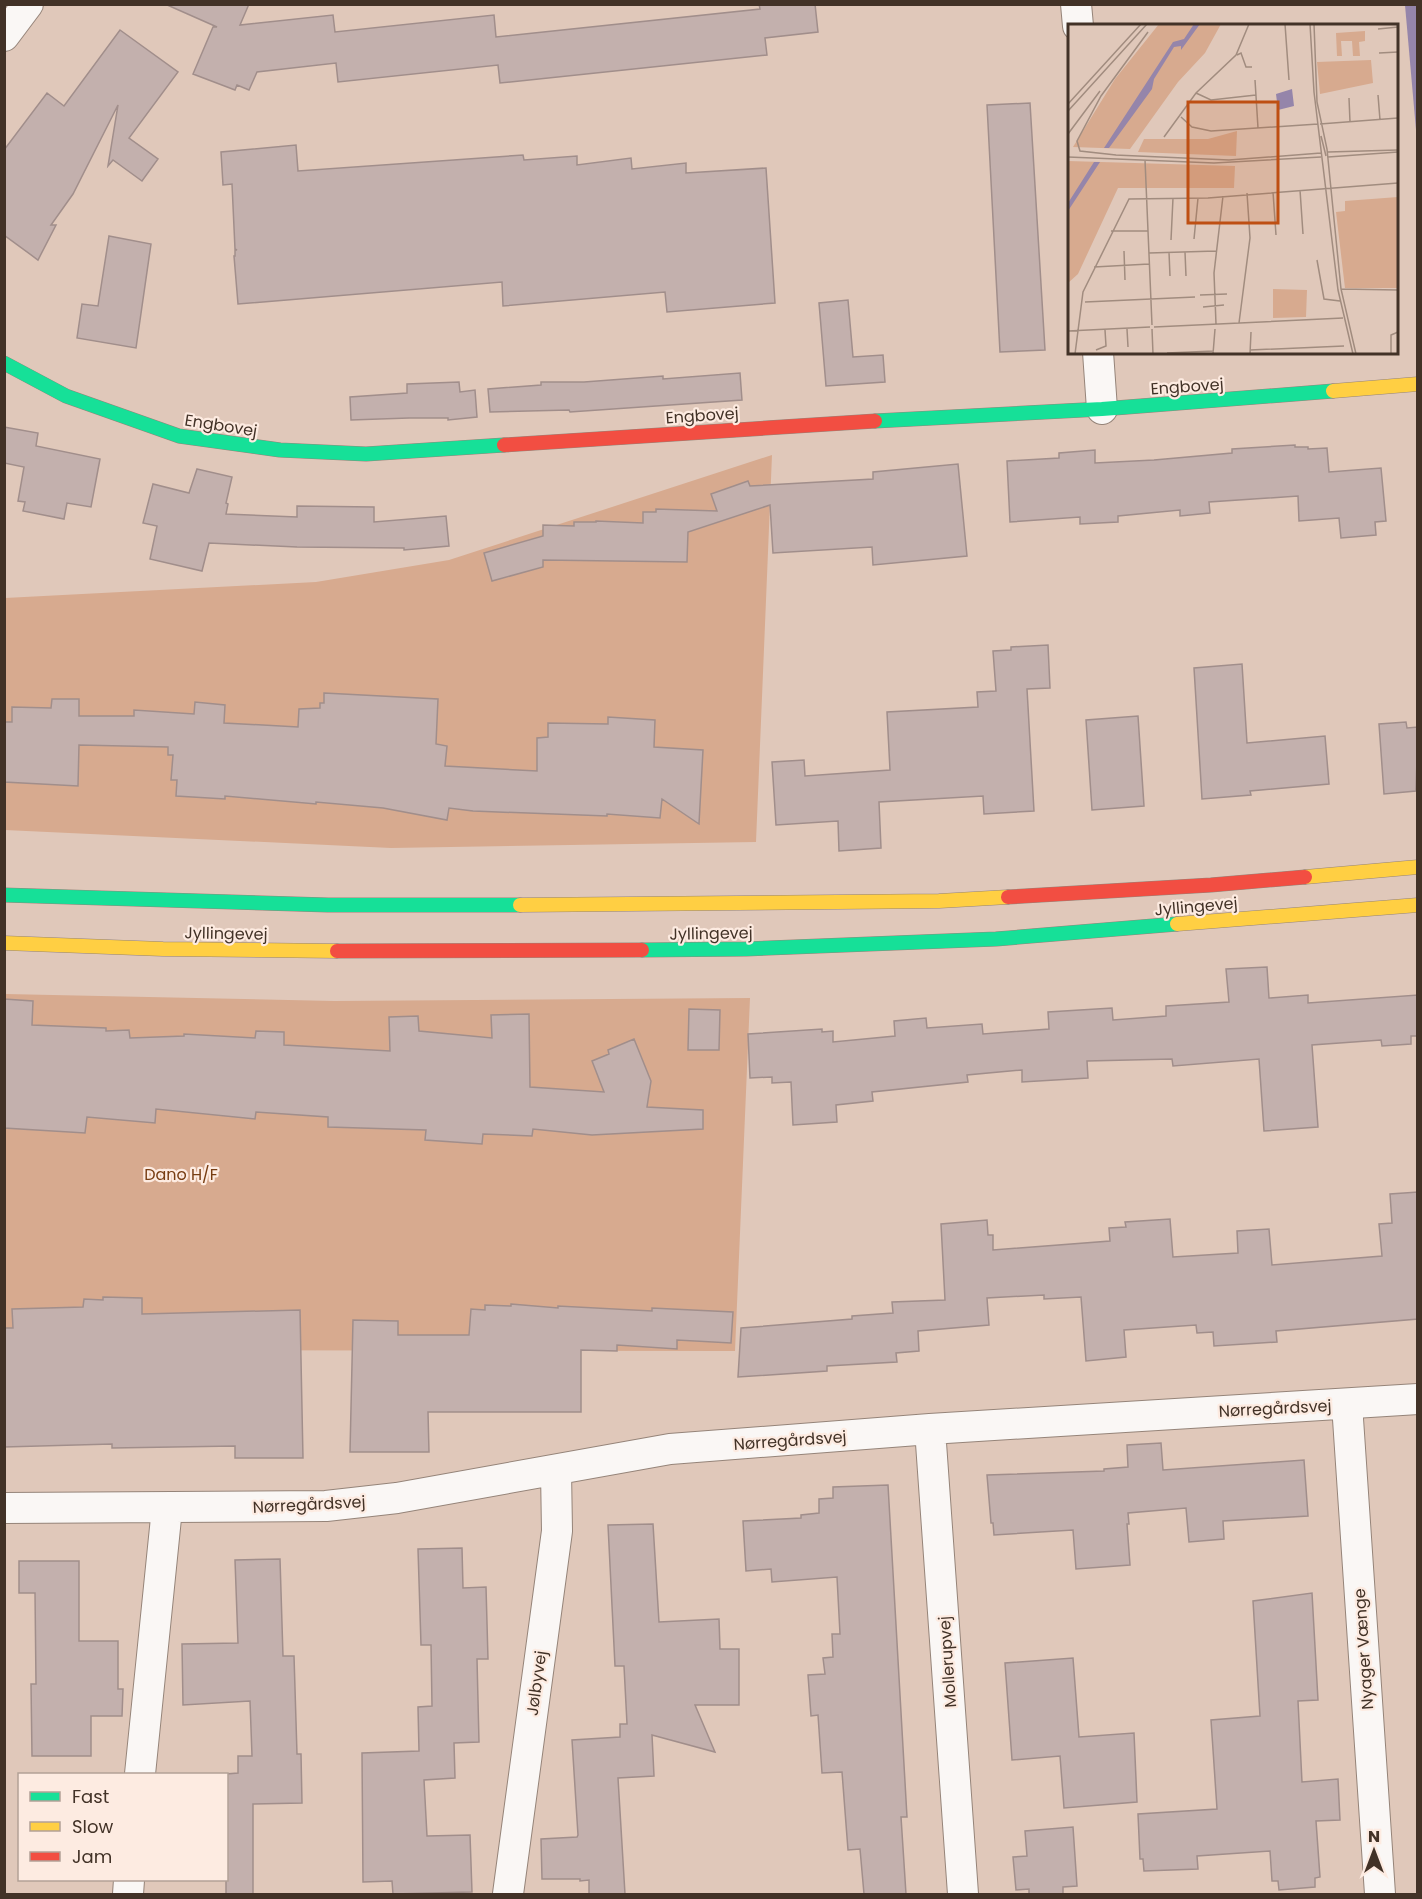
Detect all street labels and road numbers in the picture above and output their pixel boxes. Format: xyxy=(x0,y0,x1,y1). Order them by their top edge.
street label: Engbovej xyxy=(1150,372,1224,401)
street label: Engbovej xyxy=(665,401,739,430)
street label: Engbovej xyxy=(183,408,259,443)
street label: Jyllingevej xyxy=(1154,891,1238,922)
street label: Jyllingevej xyxy=(184,921,268,946)
street label: Jyllingevej xyxy=(669,921,753,946)
street label: Nørregårdsvej xyxy=(1218,1394,1332,1423)
street label: Nørregårdsvej xyxy=(733,1425,847,1456)
street label: Nørregårdsvej xyxy=(252,1490,366,1519)
street label: Nyager Vænge xyxy=(1348,1588,1379,1710)
street label: Mollerupvej xyxy=(933,1615,962,1709)
street label: Jølbyvej xyxy=(521,1649,552,1717)

